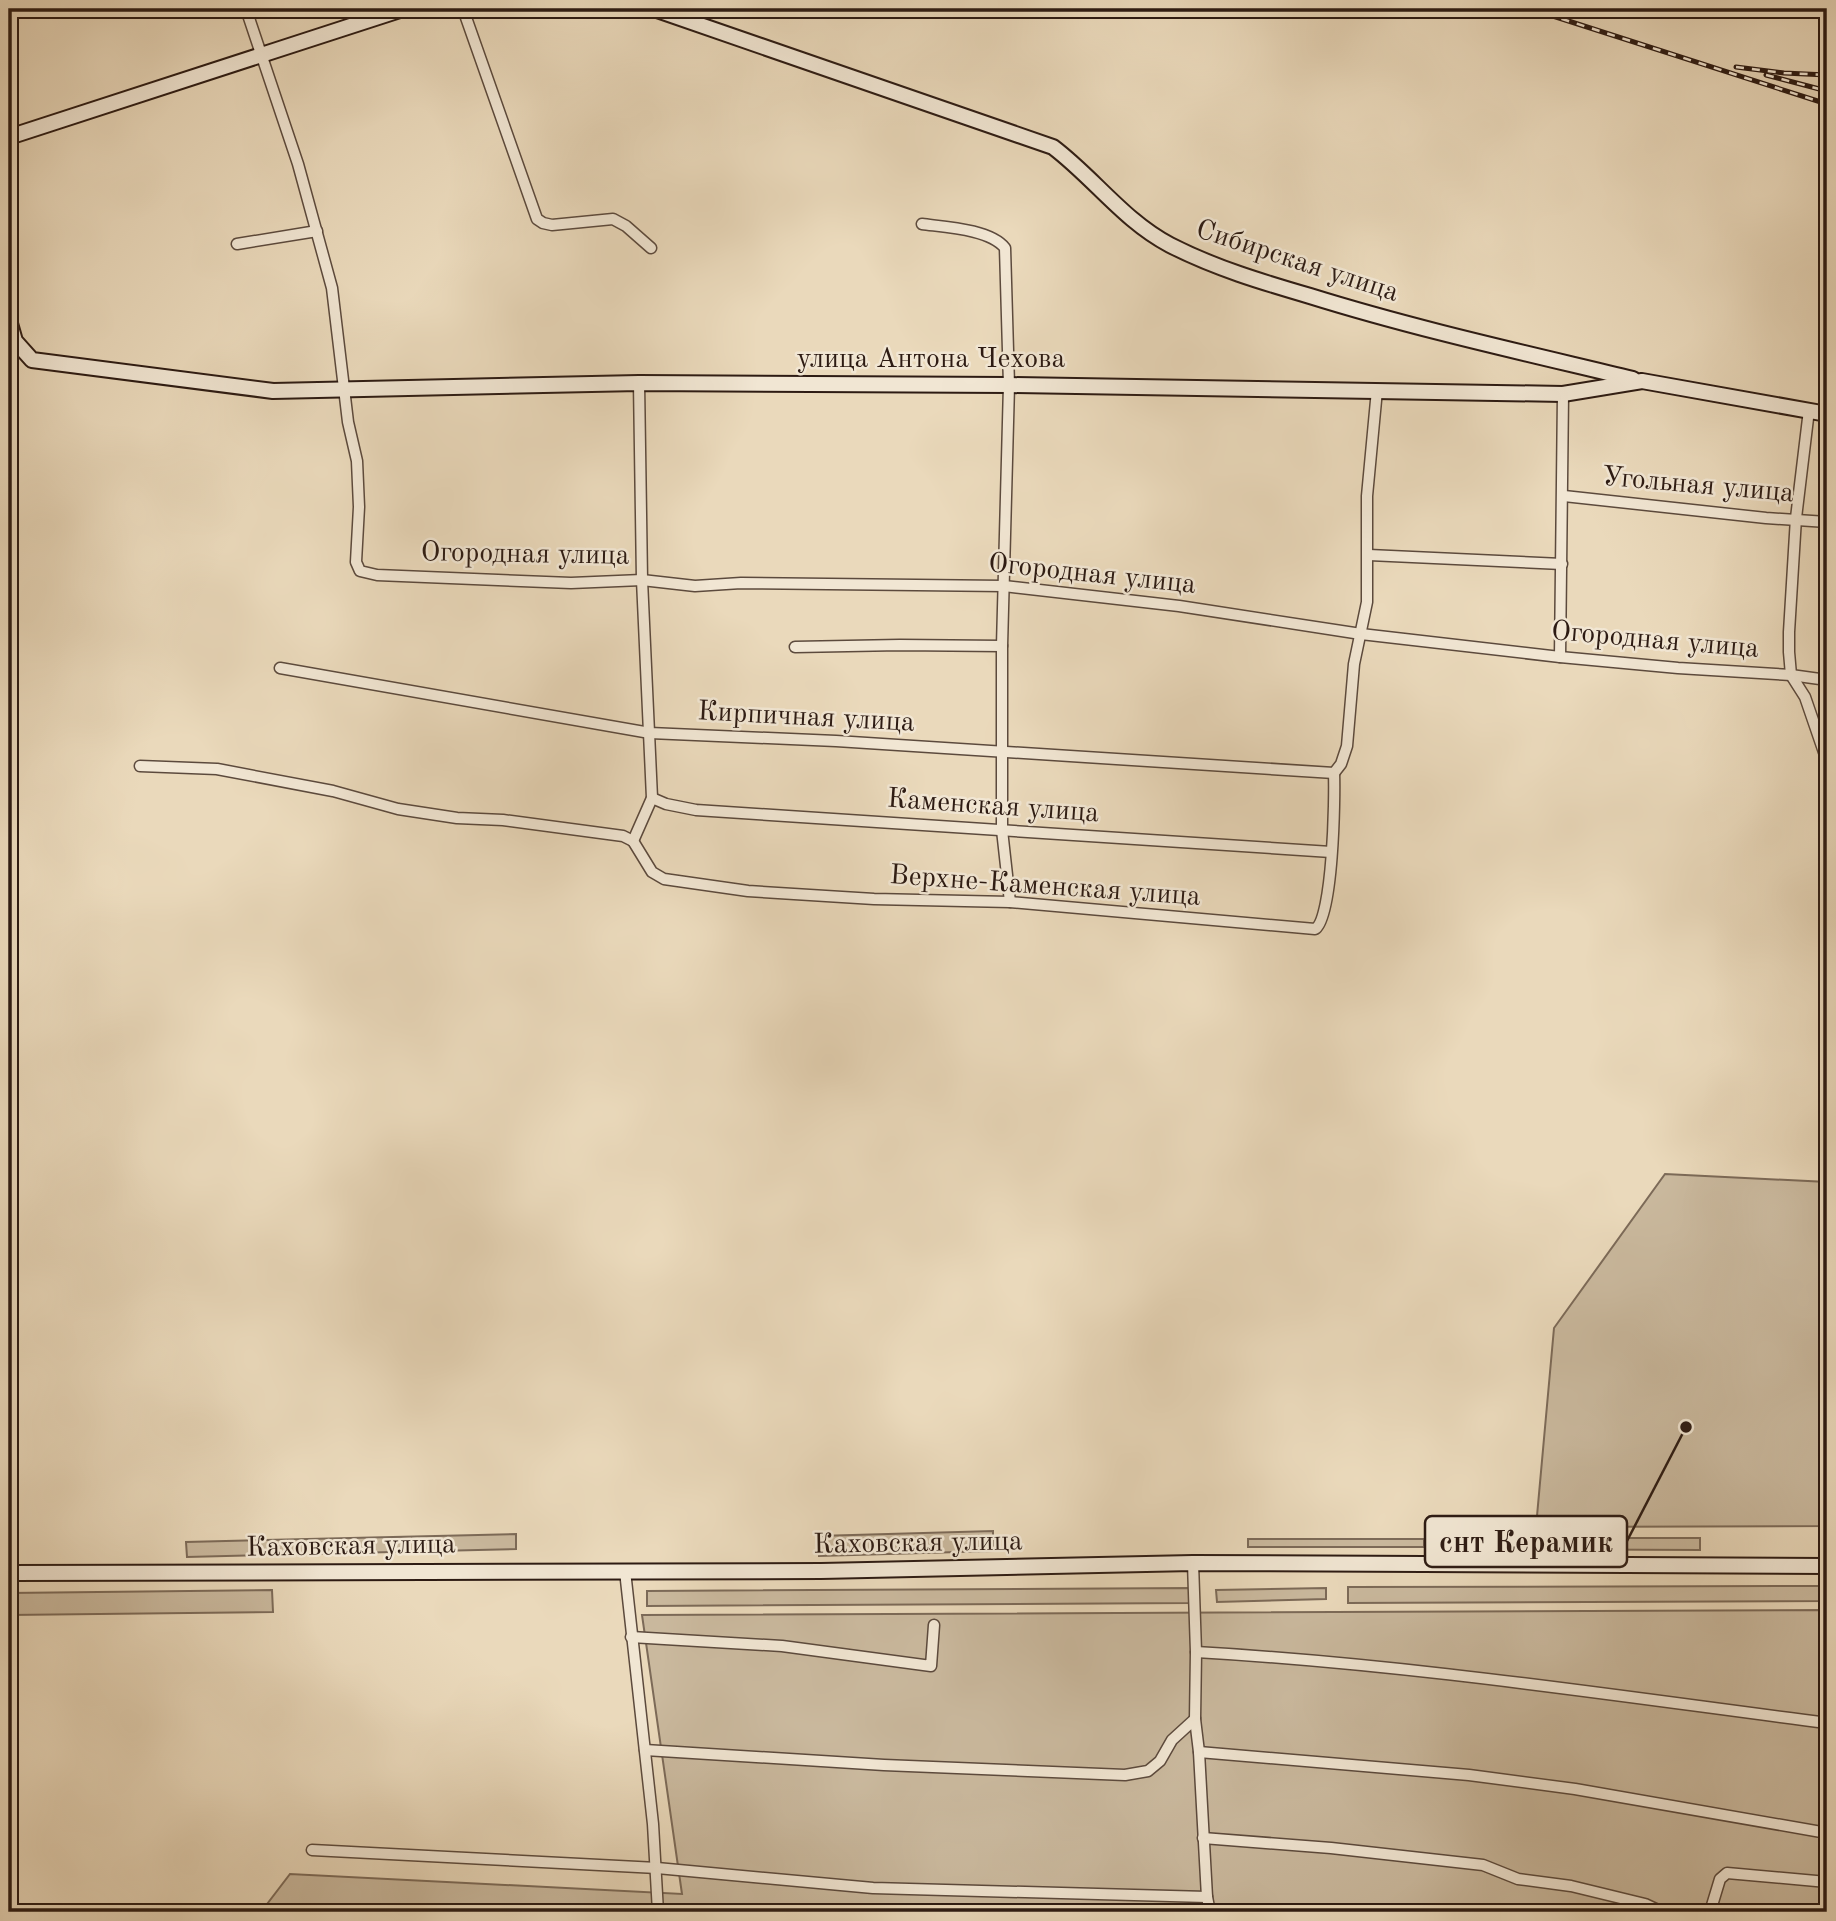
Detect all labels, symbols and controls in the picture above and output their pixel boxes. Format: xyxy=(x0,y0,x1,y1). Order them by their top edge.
street label: Сибирская улица xyxy=(1192,216,1402,308)
street label: улица Антона Чехова xyxy=(797,346,1066,374)
street label: Угольная улица xyxy=(1601,464,1795,508)
street label: Огородная улица xyxy=(420,539,630,571)
street label: Огородная улица xyxy=(987,550,1197,600)
street label: Огородная улица xyxy=(1550,618,1760,664)
street label: Кирпичная улица xyxy=(697,698,916,738)
street label: Каменская улица xyxy=(886,786,1100,828)
street label: Верхне-Каменская улица xyxy=(888,862,1202,912)
callout: снт Керамик xyxy=(1425,1516,1627,1567)
street label: Каховская улица xyxy=(813,1528,1023,1560)
text: снт Керамик xyxy=(1439,1529,1613,1559)
street label: Каховская улица xyxy=(246,1531,456,1563)

